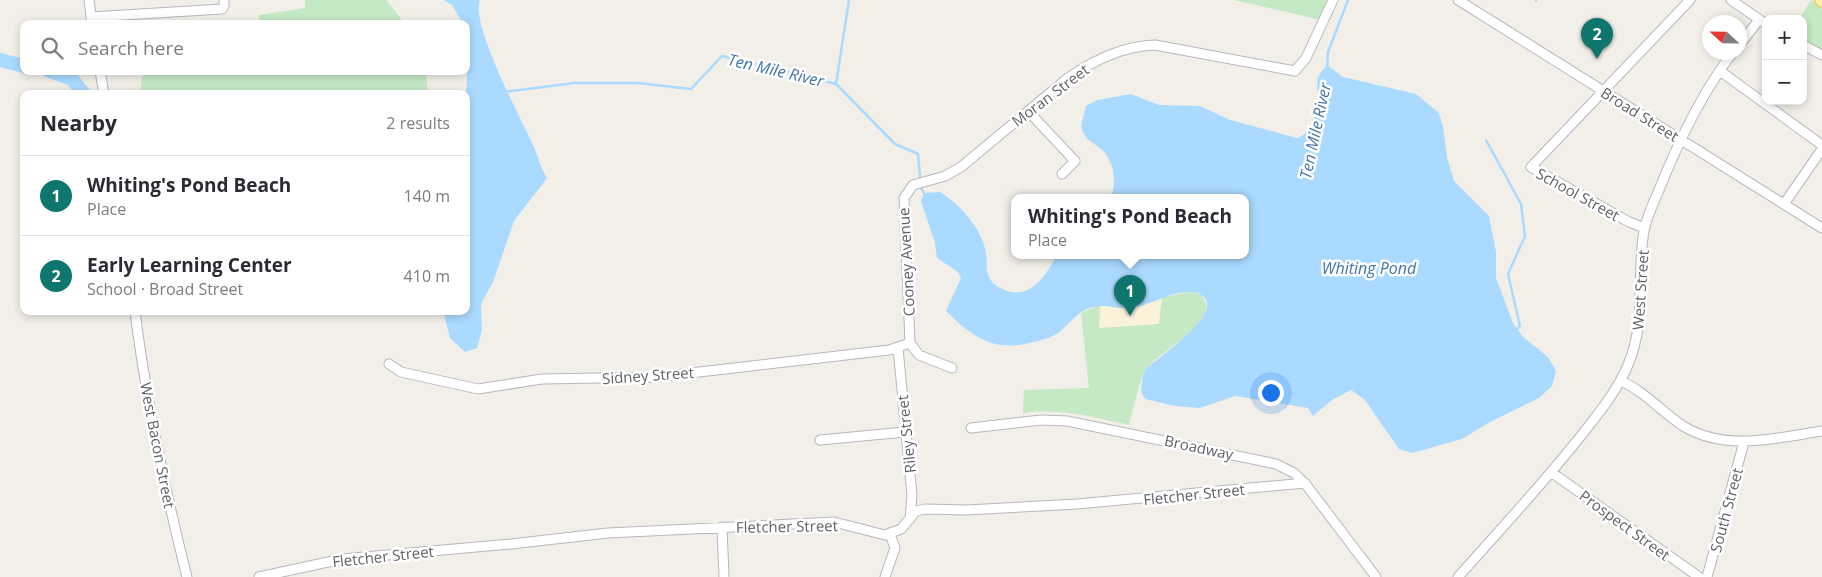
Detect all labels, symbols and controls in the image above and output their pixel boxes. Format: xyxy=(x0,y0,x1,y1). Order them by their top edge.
north arrow xyxy=(1702,15,1747,60)
map controls xyxy=(1762,15,1807,105)
button: + xyxy=(1762,15,1807,60)
pin: 2 xyxy=(1581,18,1613,59)
search box xyxy=(20,20,470,75)
icon: search xyxy=(38,34,66,62)
text: Search here xyxy=(78,35,184,61)
water label: Ten Mile River xyxy=(726,48,827,92)
street label: Moran Street xyxy=(1007,59,1093,131)
button: − xyxy=(1762,60,1807,105)
water label: Ten Mile River xyxy=(1294,80,1336,181)
street label: Broad Street xyxy=(1597,82,1683,146)
text: Nearby xyxy=(40,109,117,137)
text: 2 results xyxy=(386,112,450,134)
street label: School Street xyxy=(1533,163,1623,225)
text: Whiting's Pond Beach xyxy=(87,172,291,198)
text: 1 xyxy=(51,185,61,207)
text: 140 m xyxy=(404,185,450,207)
popup xyxy=(1011,194,1249,259)
text: Place xyxy=(87,198,126,220)
text: Whiting's Pond Beach xyxy=(1028,203,1232,229)
street label: Cooney Avenue xyxy=(893,207,919,317)
text: Place xyxy=(1028,229,1067,251)
street label: West Street xyxy=(1627,249,1653,331)
text: Early Learning Center xyxy=(87,252,292,278)
water label: Whiting Pond xyxy=(1322,257,1417,279)
text: 2 xyxy=(51,265,61,287)
text: 410 m xyxy=(404,265,450,287)
pin: 1 xyxy=(1114,275,1146,316)
text: School · Broad Street xyxy=(87,278,243,300)
street label: Sidney Street xyxy=(601,362,695,388)
street label: West Bacon Street xyxy=(136,380,180,510)
your location xyxy=(1258,380,1284,406)
street label: Riley Street xyxy=(892,394,920,474)
street label: Broadway xyxy=(1163,430,1236,464)
street label: South Street xyxy=(1705,465,1747,555)
street label: Fletcher Street xyxy=(1142,479,1246,509)
street label: Prospect Street xyxy=(1576,485,1674,565)
street label: Fletcher Street xyxy=(736,515,838,537)
street label: Fletcher Street xyxy=(331,541,435,571)

